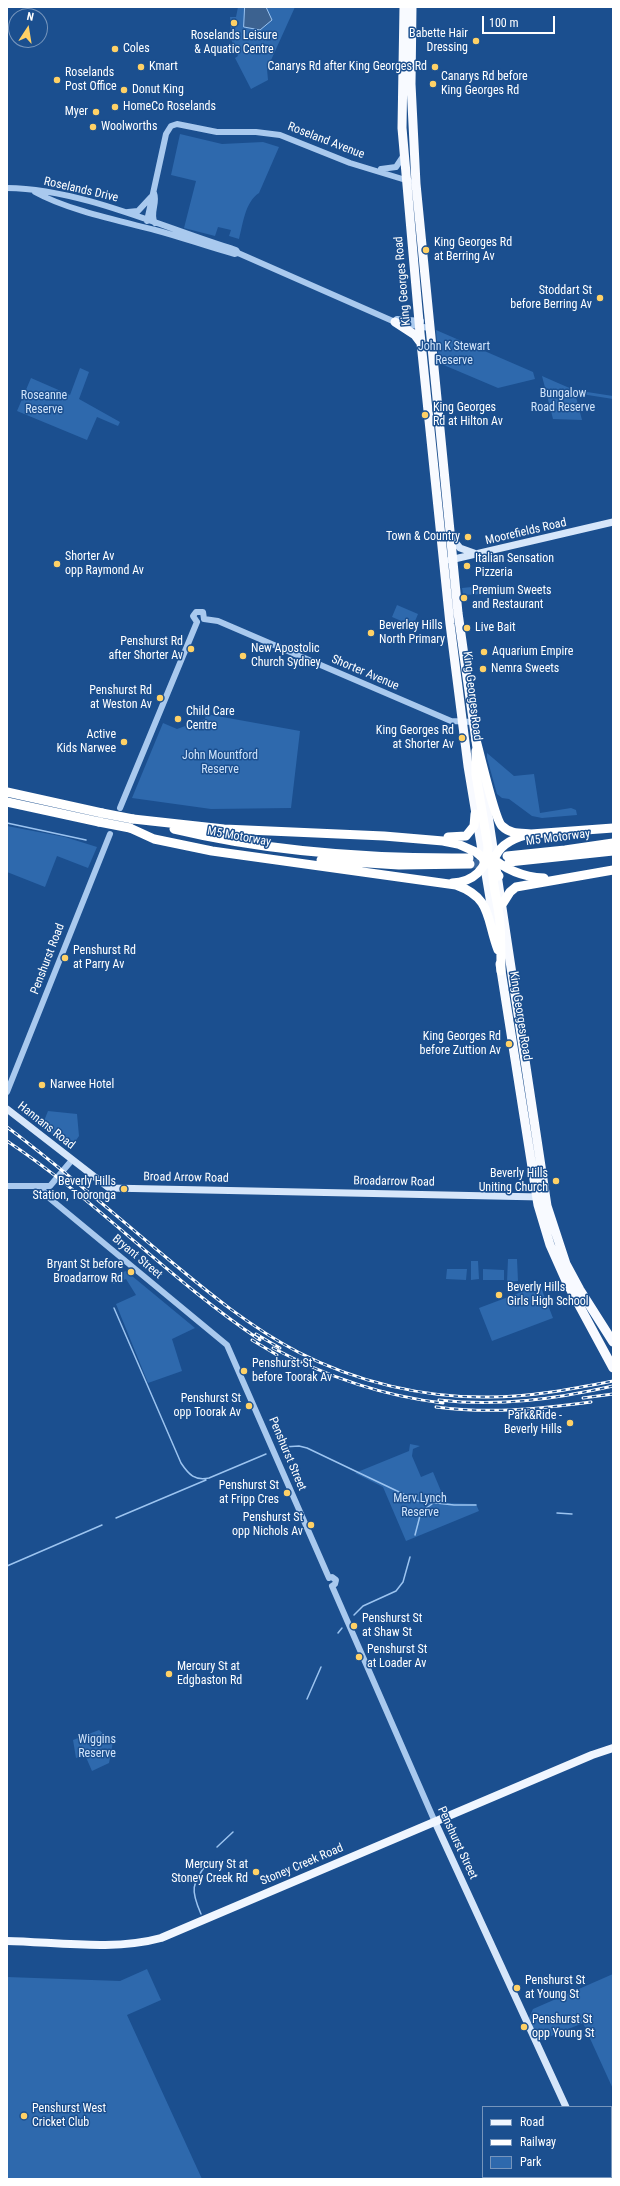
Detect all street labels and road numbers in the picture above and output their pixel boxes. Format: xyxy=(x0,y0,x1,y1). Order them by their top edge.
street label: Roseland Avenue xyxy=(286,120,366,162)
street label: Roselands Drive xyxy=(42,174,120,206)
street label: King Georges Road xyxy=(392,236,414,326)
street label: Moorefields Road xyxy=(484,516,568,548)
street label: King Georges Road xyxy=(459,650,485,742)
street label: Shorter Avenue xyxy=(329,652,401,694)
street label: M5 Motorway xyxy=(206,824,272,850)
street label: M5 Motorway xyxy=(525,827,591,849)
street label: Penshurst Road xyxy=(28,922,68,996)
street label: King Georges Road xyxy=(506,970,534,1062)
street label: Hannans Road xyxy=(15,1099,77,1153)
street label: Broad Arrow Road xyxy=(143,1170,229,1186)
street label: Broadarrow Road xyxy=(353,1174,435,1190)
street label: Bryant Street xyxy=(109,1232,165,1282)
street label: Penshurst Street xyxy=(265,1415,309,1493)
street label: Penshurst Street xyxy=(434,1804,480,1882)
street label: Stoney Creek Road xyxy=(258,1841,346,1889)

